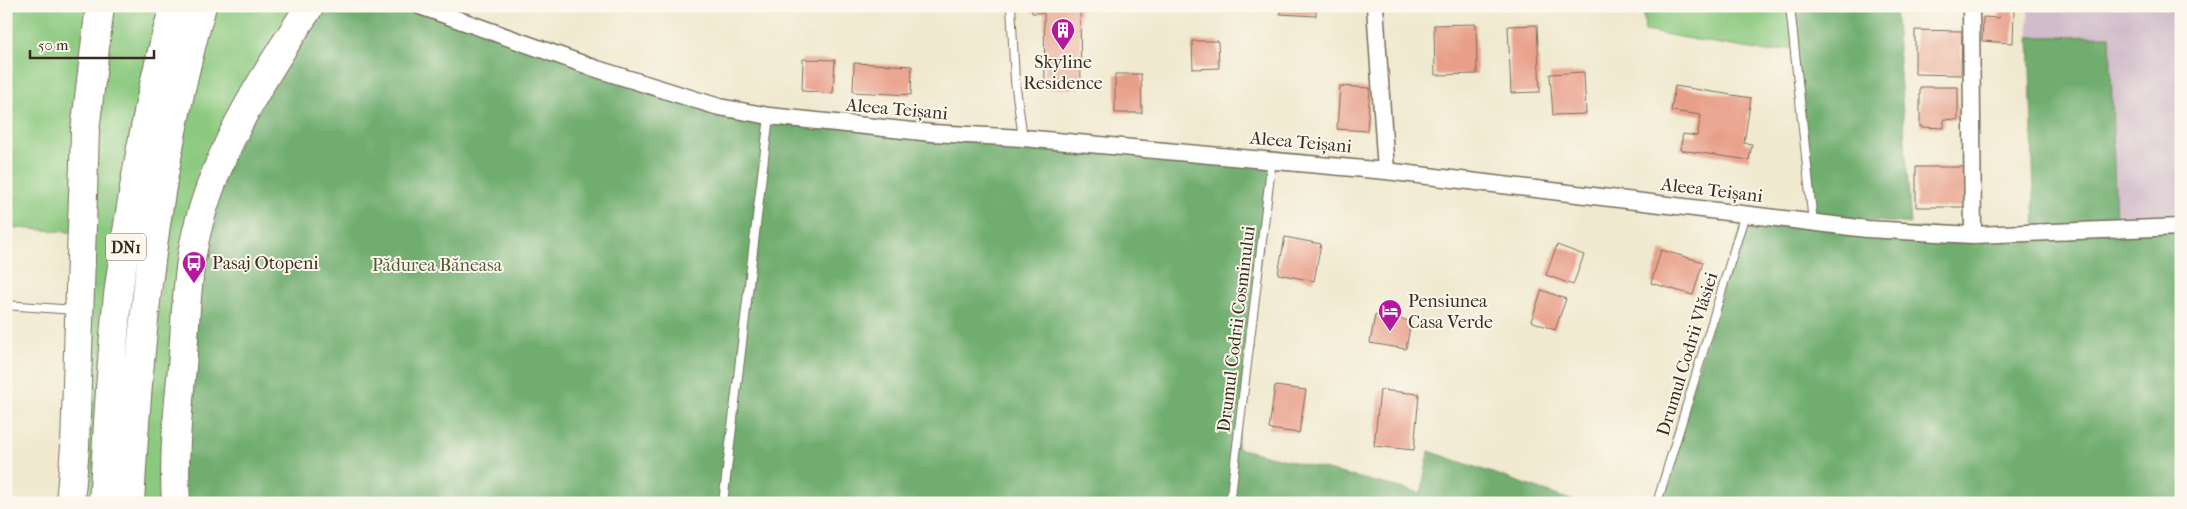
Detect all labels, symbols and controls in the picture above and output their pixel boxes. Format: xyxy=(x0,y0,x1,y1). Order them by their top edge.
building icon: Skyline Residence xyxy=(1050,17,1076,51)
scale bar xyxy=(30,28,154,60)
text: 50 m xyxy=(38,36,69,54)
place label: Skyline Residence xyxy=(1023,52,1103,94)
street label: Aleea Teișani xyxy=(844,95,949,124)
street label: Aleea Teișani xyxy=(1248,128,1353,157)
street label: Aleea Teișani xyxy=(1659,174,1765,207)
street label: Drumul Codrii Cosminului xyxy=(1213,224,1260,433)
road number: DN1 xyxy=(106,233,146,260)
bus stop icon: Pasaj Otopeni xyxy=(181,250,207,284)
place label: Pasaj Otopeni xyxy=(212,253,319,274)
park label: Pădurea Băneasa xyxy=(372,255,503,276)
street label: Drumul Codrii Vlăsiei xyxy=(1653,269,1723,439)
place label: Pensiunea Casa Verde xyxy=(1408,291,1493,333)
hotel icon: Pensiunea Casa Verde xyxy=(1377,298,1403,332)

